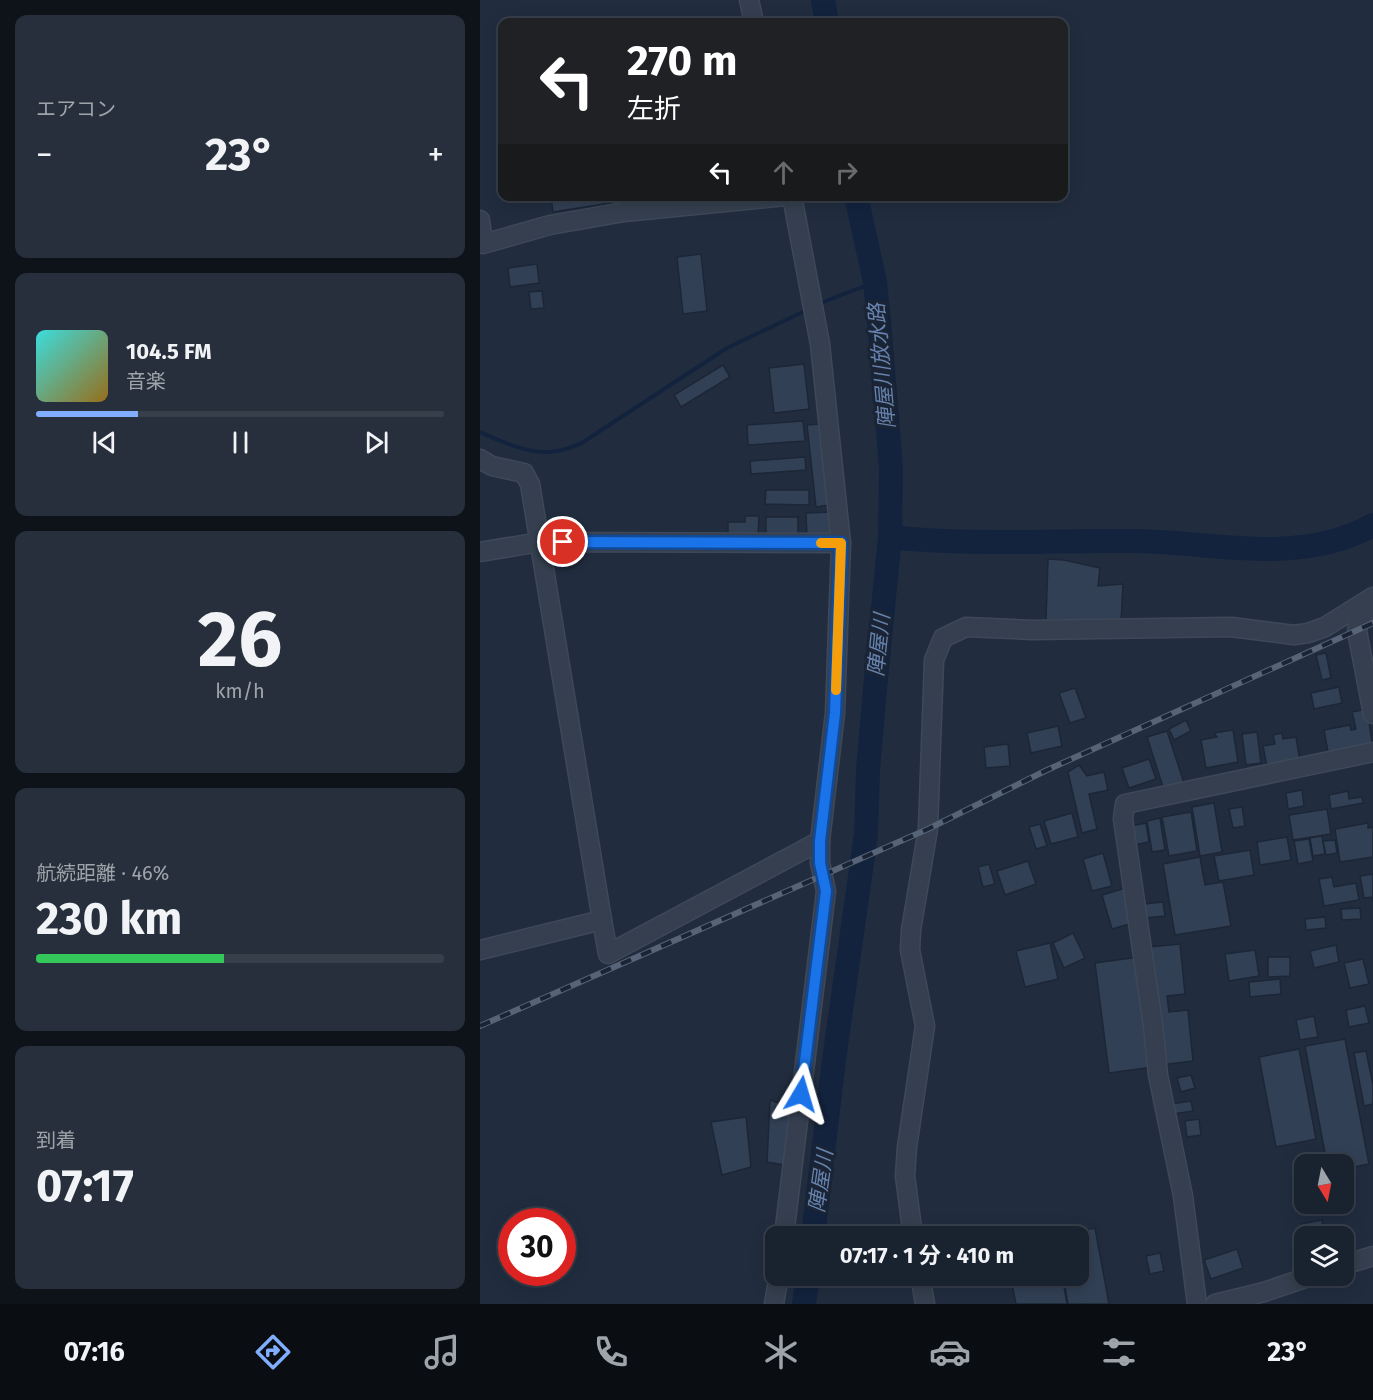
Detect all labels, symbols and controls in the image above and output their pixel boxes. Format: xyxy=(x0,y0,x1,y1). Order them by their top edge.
text: 270 m xyxy=(627,36,738,86)
icon: left xyxy=(528,42,606,120)
text: 左折 xyxy=(627,93,681,125)
text: エアコン xyxy=(36,97,116,121)
text: 23° xyxy=(205,128,275,182)
text: − xyxy=(36,135,53,175)
text: + xyxy=(428,135,444,175)
icon: left xyxy=(704,156,737,189)
icon: ahead xyxy=(767,156,800,189)
icon: right xyxy=(830,156,863,189)
water label: 陣屋川放水路 xyxy=(863,300,900,430)
text: 104.5 FM xyxy=(126,338,211,365)
text: 音楽 xyxy=(126,369,166,393)
icon: previous xyxy=(88,426,121,459)
icon: pause xyxy=(224,426,257,459)
icon: next xyxy=(360,426,393,459)
pin xyxy=(537,516,588,567)
icon: arrive xyxy=(546,525,579,558)
text: 26 xyxy=(198,593,282,687)
water label: 陣屋川 xyxy=(863,610,895,678)
text: km/h xyxy=(215,679,265,703)
text: 航続距離 · 46% xyxy=(36,861,169,885)
text: 230 km xyxy=(36,892,182,946)
position arrow xyxy=(769,1062,833,1126)
text: 到着 xyxy=(36,1128,76,1152)
water label: 陣屋川 xyxy=(804,1146,839,1214)
north arrow xyxy=(1294,1154,1354,1214)
map controls xyxy=(1294,1154,1354,1286)
text: 07:17 xyxy=(36,1159,134,1213)
speed limit sign: 30 xyxy=(498,1208,576,1286)
button: layers xyxy=(1294,1226,1354,1286)
text: 07:17 · 1 分 · 410 m xyxy=(840,1242,1014,1269)
icon: directions xyxy=(252,1331,294,1373)
icon: music xyxy=(421,1331,463,1373)
icon: phone xyxy=(590,1331,632,1373)
icon: climate xyxy=(760,1331,802,1373)
icon: car xyxy=(929,1331,971,1373)
icon: filters xyxy=(1098,1331,1140,1373)
text: 07:16 xyxy=(64,1336,125,1368)
text: 23° xyxy=(1267,1336,1309,1368)

